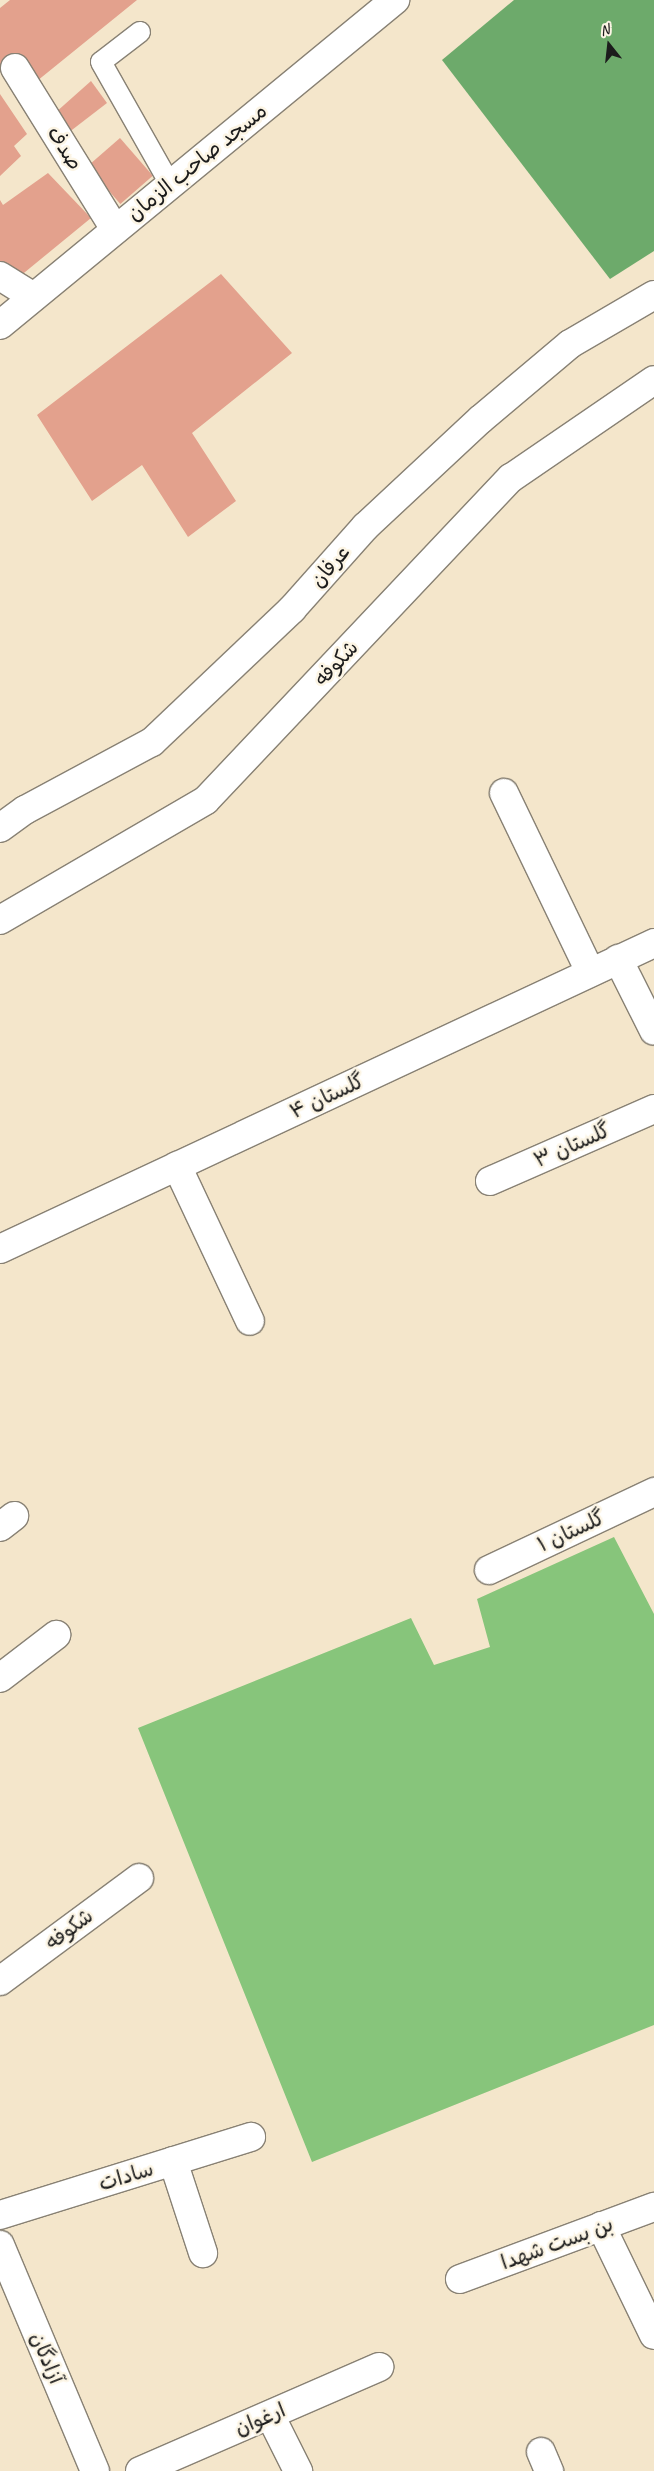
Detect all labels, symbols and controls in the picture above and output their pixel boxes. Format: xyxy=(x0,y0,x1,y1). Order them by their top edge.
north arrow xyxy=(584,20,634,70)
text: N xyxy=(598,21,611,39)
street label: مسجد صاحب الزمان xyxy=(122,98,272,226)
street label: صدف xyxy=(42,121,88,175)
street label: عرفان xyxy=(305,540,355,592)
street label: شکوفه xyxy=(309,635,363,691)
street label: گلستان ۴ xyxy=(286,1068,368,1124)
street label: گلستان ۳ xyxy=(530,1117,614,1173)
street label: گلستان ۱ xyxy=(533,1504,609,1558)
street label: شکوفه xyxy=(40,1903,98,1955)
street label: سادات xyxy=(96,2156,156,2196)
street label: بن بست شهدا xyxy=(497,2211,617,2275)
street label: آزادگان xyxy=(25,2328,69,2388)
street label: ارغوان xyxy=(231,2397,289,2441)

